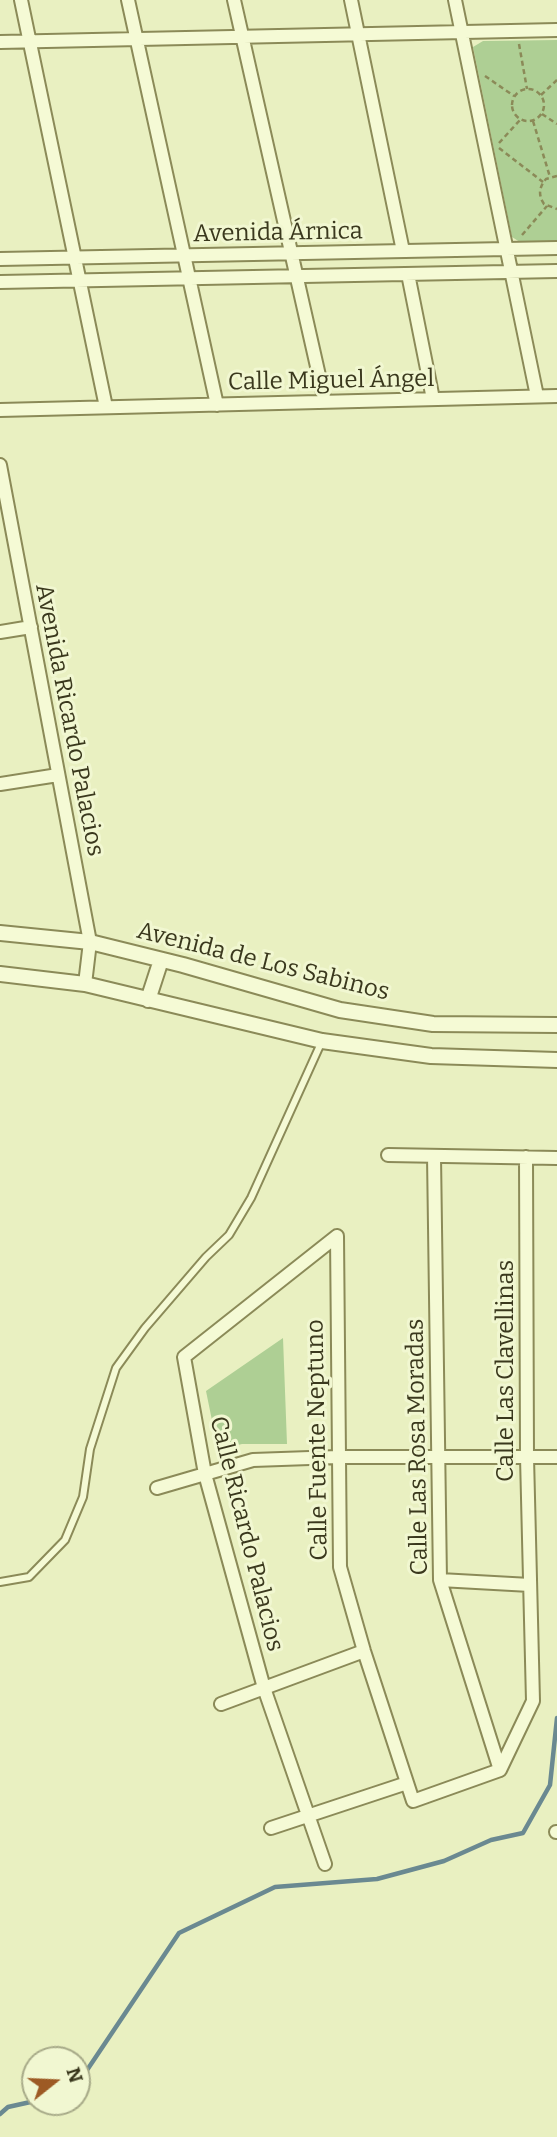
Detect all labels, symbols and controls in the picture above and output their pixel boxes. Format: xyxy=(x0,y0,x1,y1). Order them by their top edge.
street label: Avenida Árnica xyxy=(193,217,363,249)
street label: Calle Miguel Ángel xyxy=(228,365,434,397)
street label: Avenida Ricardo Palacios xyxy=(28,581,110,859)
street label: Avenida de Los Sabinos xyxy=(134,917,392,1007)
street label: Calle Las Clavellinas xyxy=(492,1260,520,1482)
street label: Calle Las Rosa Moradas xyxy=(401,1318,435,1576)
street label: Calle Fuente Neptuno xyxy=(301,1319,335,1561)
street label: Calle Ricardo Palacios xyxy=(203,1413,289,1655)
north arrow xyxy=(21,2046,91,2116)
text: N xyxy=(61,2064,88,2085)

